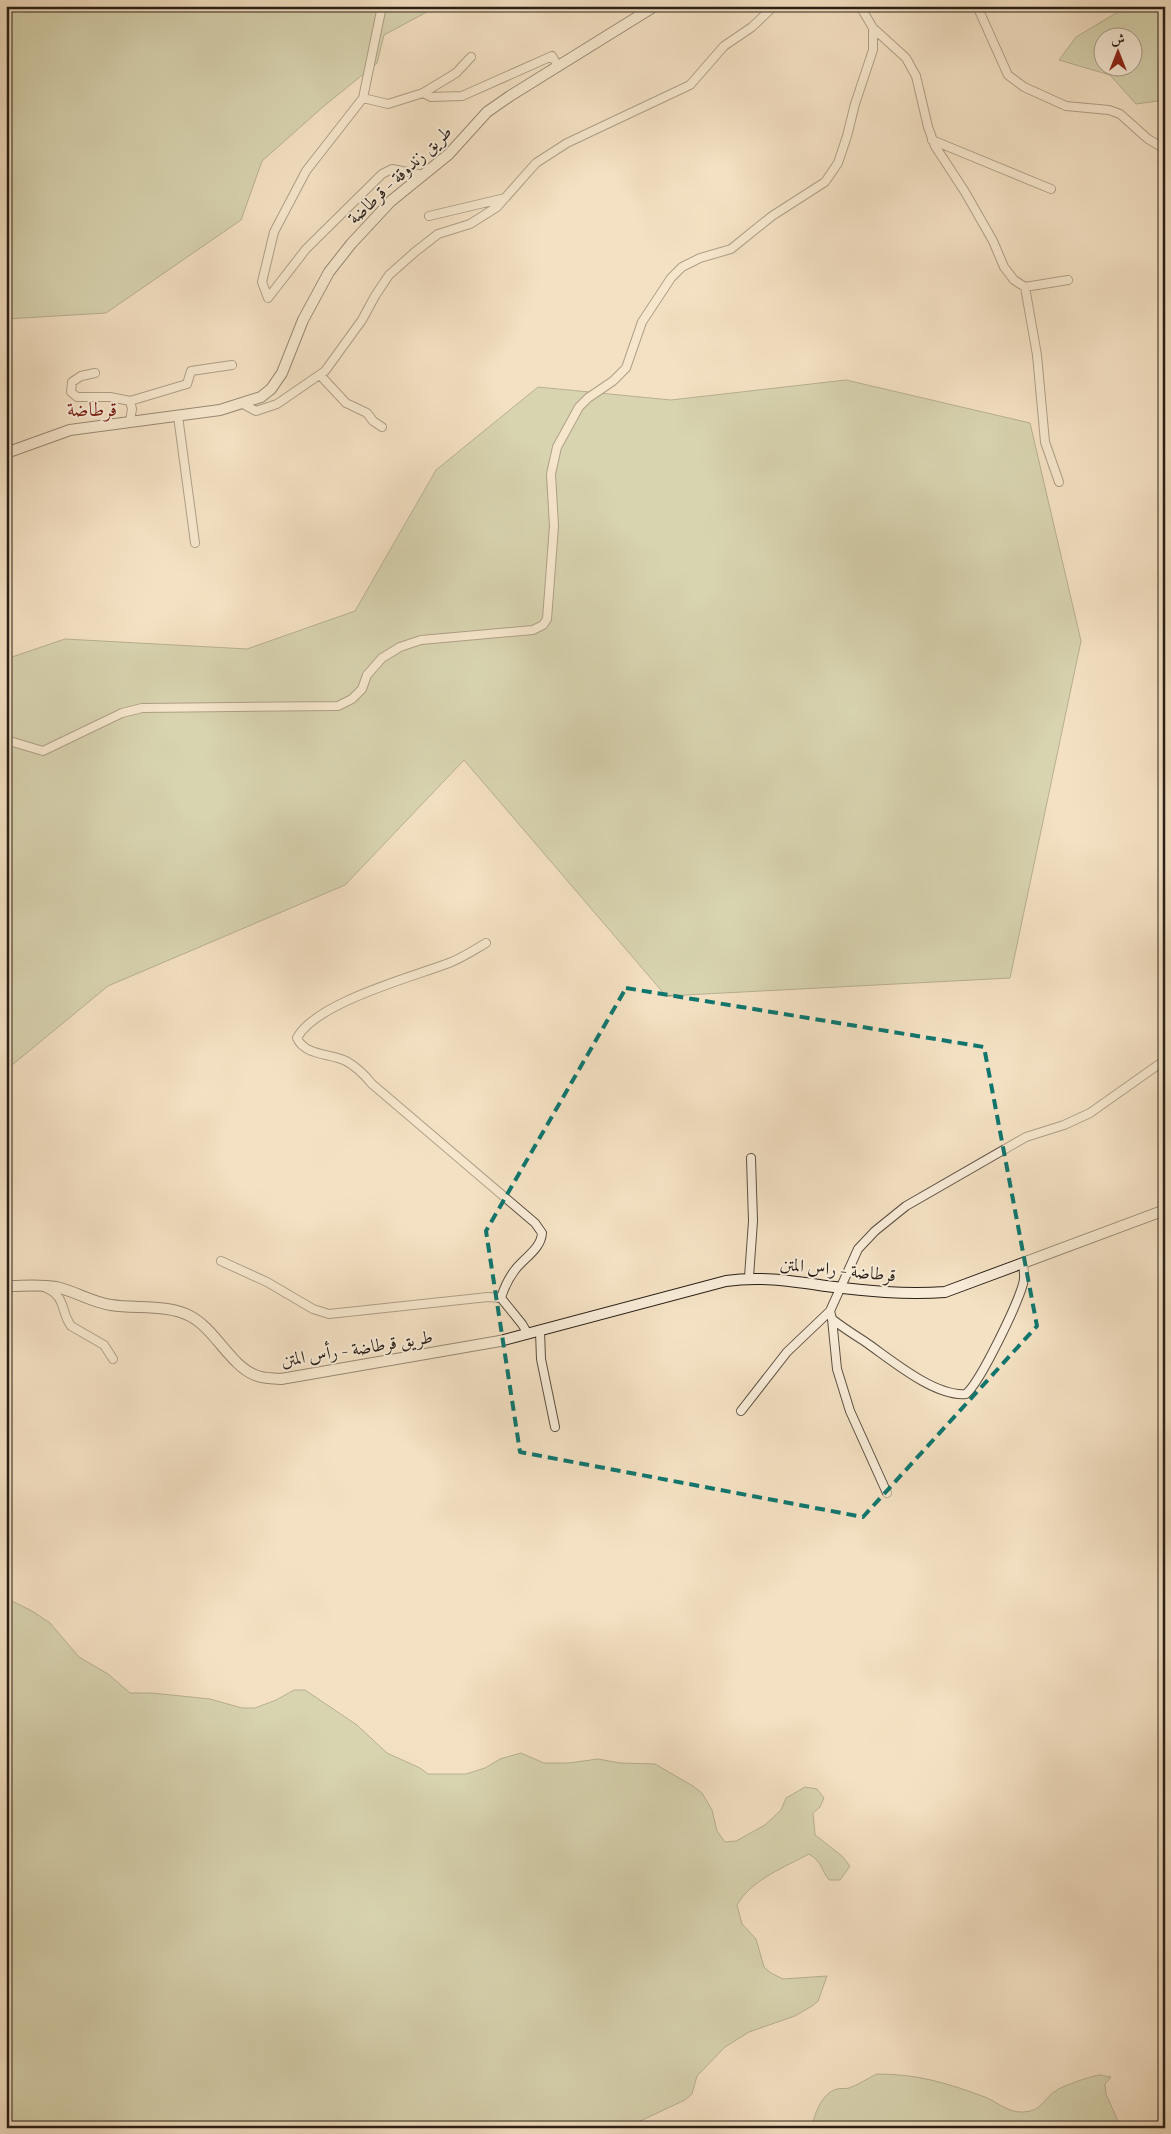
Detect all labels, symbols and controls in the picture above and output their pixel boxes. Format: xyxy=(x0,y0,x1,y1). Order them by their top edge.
north arrow xyxy=(1094,28,1144,78)
text: ش xyxy=(1111,31,1125,49)
street label: طريق زندوقة - قرطاضة xyxy=(343,121,457,229)
district label: قرطاضة xyxy=(67,398,117,423)
street label: قرطاضة - راس المتن xyxy=(779,1252,897,1288)
street label: طريق قرطاضة - رأس المتن xyxy=(279,1324,435,1372)

